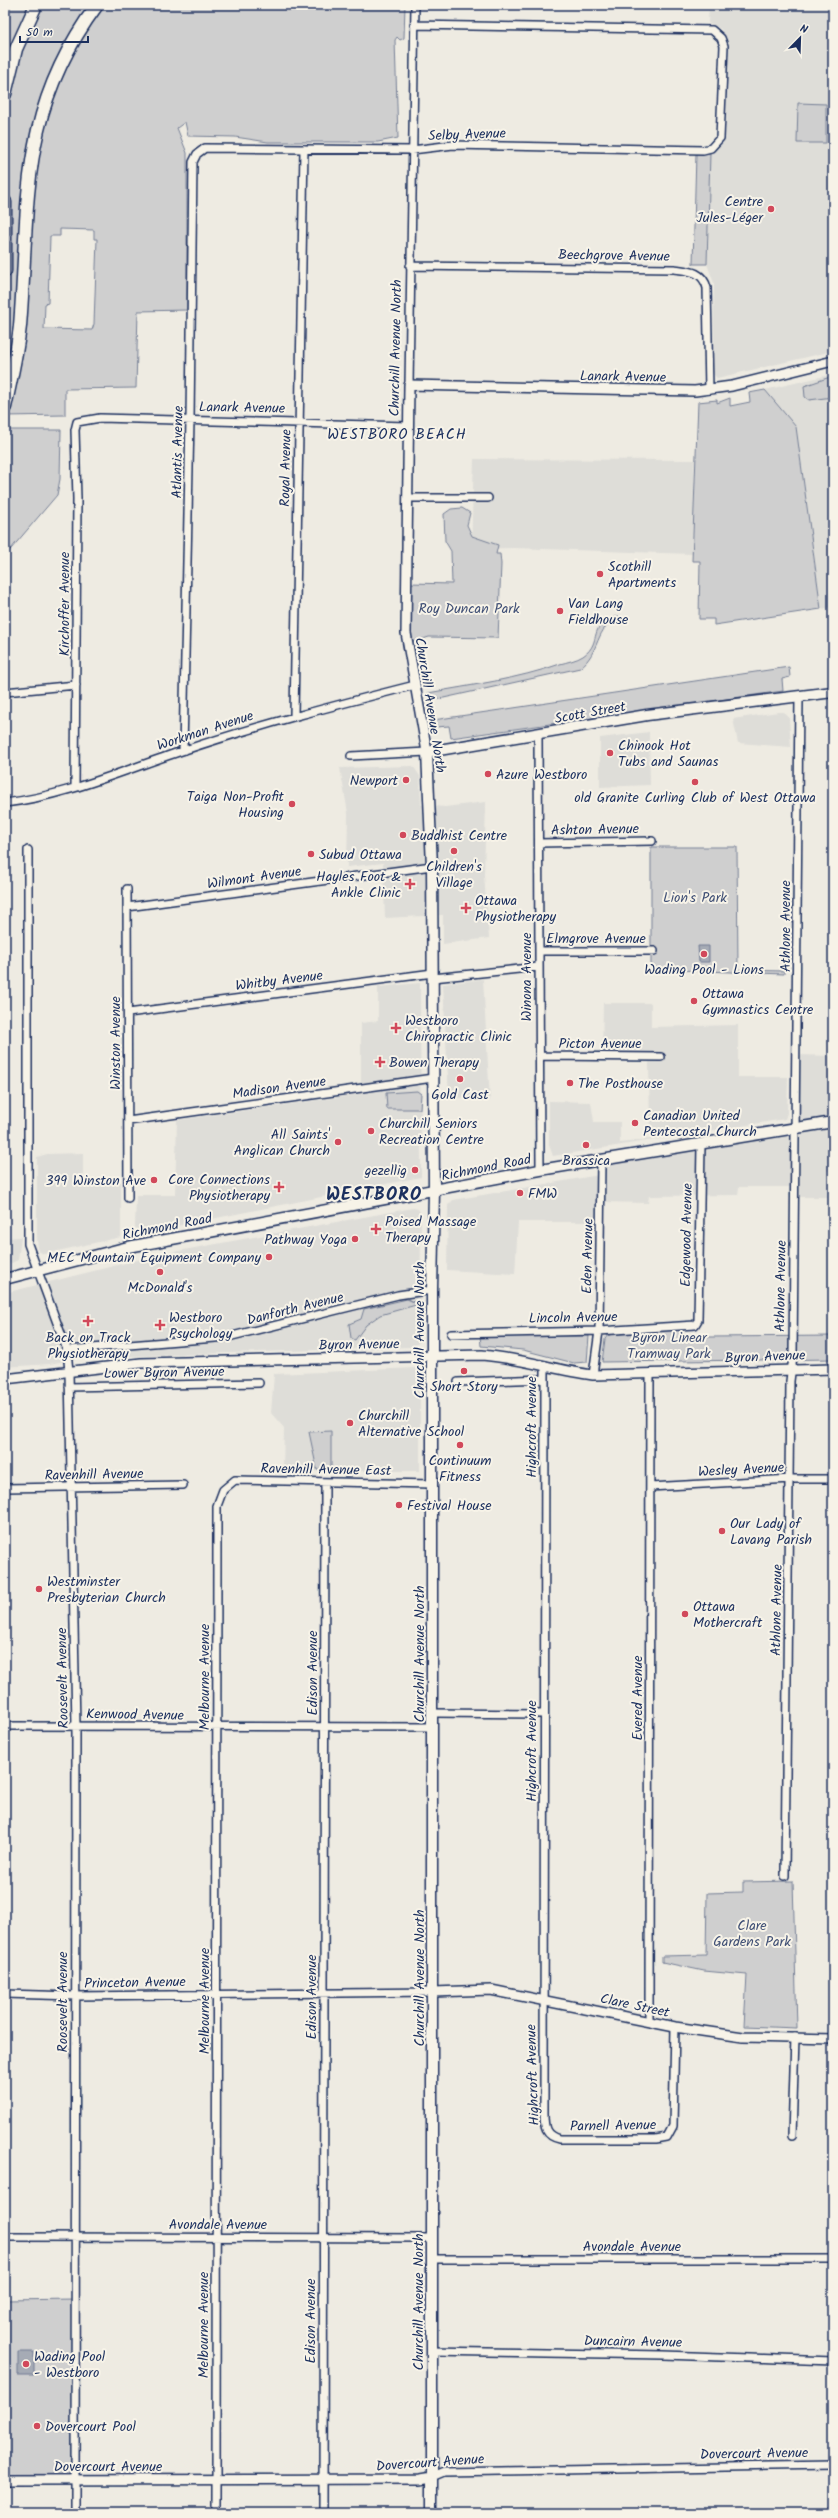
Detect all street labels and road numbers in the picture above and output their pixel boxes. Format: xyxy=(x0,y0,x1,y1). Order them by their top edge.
street label: Selby Avenue xyxy=(428,123,507,147)
street label: Beechgrove Avenue xyxy=(558,244,671,268)
street label: Churchill Avenue North xyxy=(384,279,408,417)
street label: Lanark Avenue xyxy=(580,365,667,389)
street label: Lanark Avenue xyxy=(199,396,286,420)
street label: Atlantis Avenue xyxy=(166,405,190,499)
street label: Royal Avenue xyxy=(274,428,298,507)
street label: Kirchoffer Avenue xyxy=(54,551,76,656)
street label: Churchill Avenue North xyxy=(408,636,452,775)
street label: Scott Street xyxy=(553,696,628,730)
street label: Workman Avenue xyxy=(154,705,257,757)
street label: Ashton Avenue xyxy=(551,818,640,842)
street label: Wilmont Avenue xyxy=(206,860,303,895)
street label: Athlone Avenue xyxy=(775,879,797,972)
street label: Elmgrove Avenue xyxy=(546,928,646,950)
street label: Winona Avenue xyxy=(516,932,538,1021)
street label: Whitby Avenue xyxy=(234,965,325,997)
street label: Winston Avenue xyxy=(105,995,127,1090)
street label: Picton Avenue xyxy=(558,1033,642,1055)
street label: Madison Avenue xyxy=(231,1070,328,1105)
street label: Richmond Road xyxy=(439,1148,534,1187)
street label: Edgewood Avenue xyxy=(675,1182,699,1287)
street label: Richmond Road xyxy=(120,1207,215,1246)
street label: Eden Avenue xyxy=(576,1217,600,1294)
street label: Athlone Avenue xyxy=(769,1239,793,1332)
street label: Churchill Avenue North xyxy=(409,1261,431,1399)
street label: Danforth Avenue xyxy=(245,1286,347,1332)
street label: Lincoln Avenue xyxy=(528,1306,618,1330)
street label: Byron Avenue xyxy=(318,1333,400,1357)
street label: Byron Avenue xyxy=(724,1345,806,1369)
street label: Lower Byron Avenue xyxy=(103,1361,225,1385)
street label: Highcroft Avenue xyxy=(521,1376,543,1478)
street label: Wesley Avenue xyxy=(697,1457,785,1483)
street label: Ravenhill Avenue East xyxy=(260,1458,392,1482)
street label: Ravenhill Avenue xyxy=(44,1463,144,1487)
street label: Athlone Avenue xyxy=(765,1563,789,1656)
street label: Churchill Avenue North xyxy=(409,1585,431,1723)
street label: Melbourne Avenue xyxy=(194,1623,216,1730)
street label: Roosevelt Avenue xyxy=(51,1627,75,1729)
street label: Edison Avenue xyxy=(302,1630,324,1716)
street label: Evered Avenue xyxy=(627,1655,649,1741)
street label: Highcroft Avenue xyxy=(521,1700,543,1802)
street label: Kenwood Avenue xyxy=(86,1703,185,1727)
street label: Churchill Avenue North xyxy=(409,1909,431,2047)
street label: Melbourne Avenue xyxy=(194,1947,216,2054)
street label: Roosevelt Avenue xyxy=(52,1951,74,2053)
street label: Edison Avenue xyxy=(301,1954,323,2040)
street label: Princeton Avenue xyxy=(84,1971,187,1995)
street label: Clare Street xyxy=(598,1988,672,2024)
street label: Highcroft Avenue xyxy=(520,2023,546,2126)
street label: Parnell Avenue xyxy=(570,2114,657,2138)
street label: Avondale Avenue xyxy=(169,2214,268,2236)
street label: Churchill Avenue North xyxy=(408,2233,430,2371)
street label: Avondale Avenue xyxy=(583,2236,682,2258)
street label: Melbourne Avenue xyxy=(193,2271,215,2378)
street label: Edison Avenue xyxy=(300,2278,322,2364)
street label: Duncairn Avenue xyxy=(584,2330,683,2354)
street label: Dovercourt Avenue xyxy=(700,2442,809,2466)
street label: Dovercourt Avenue xyxy=(375,2448,486,2478)
street label: Dovercourt Avenue xyxy=(54,2456,163,2478)

